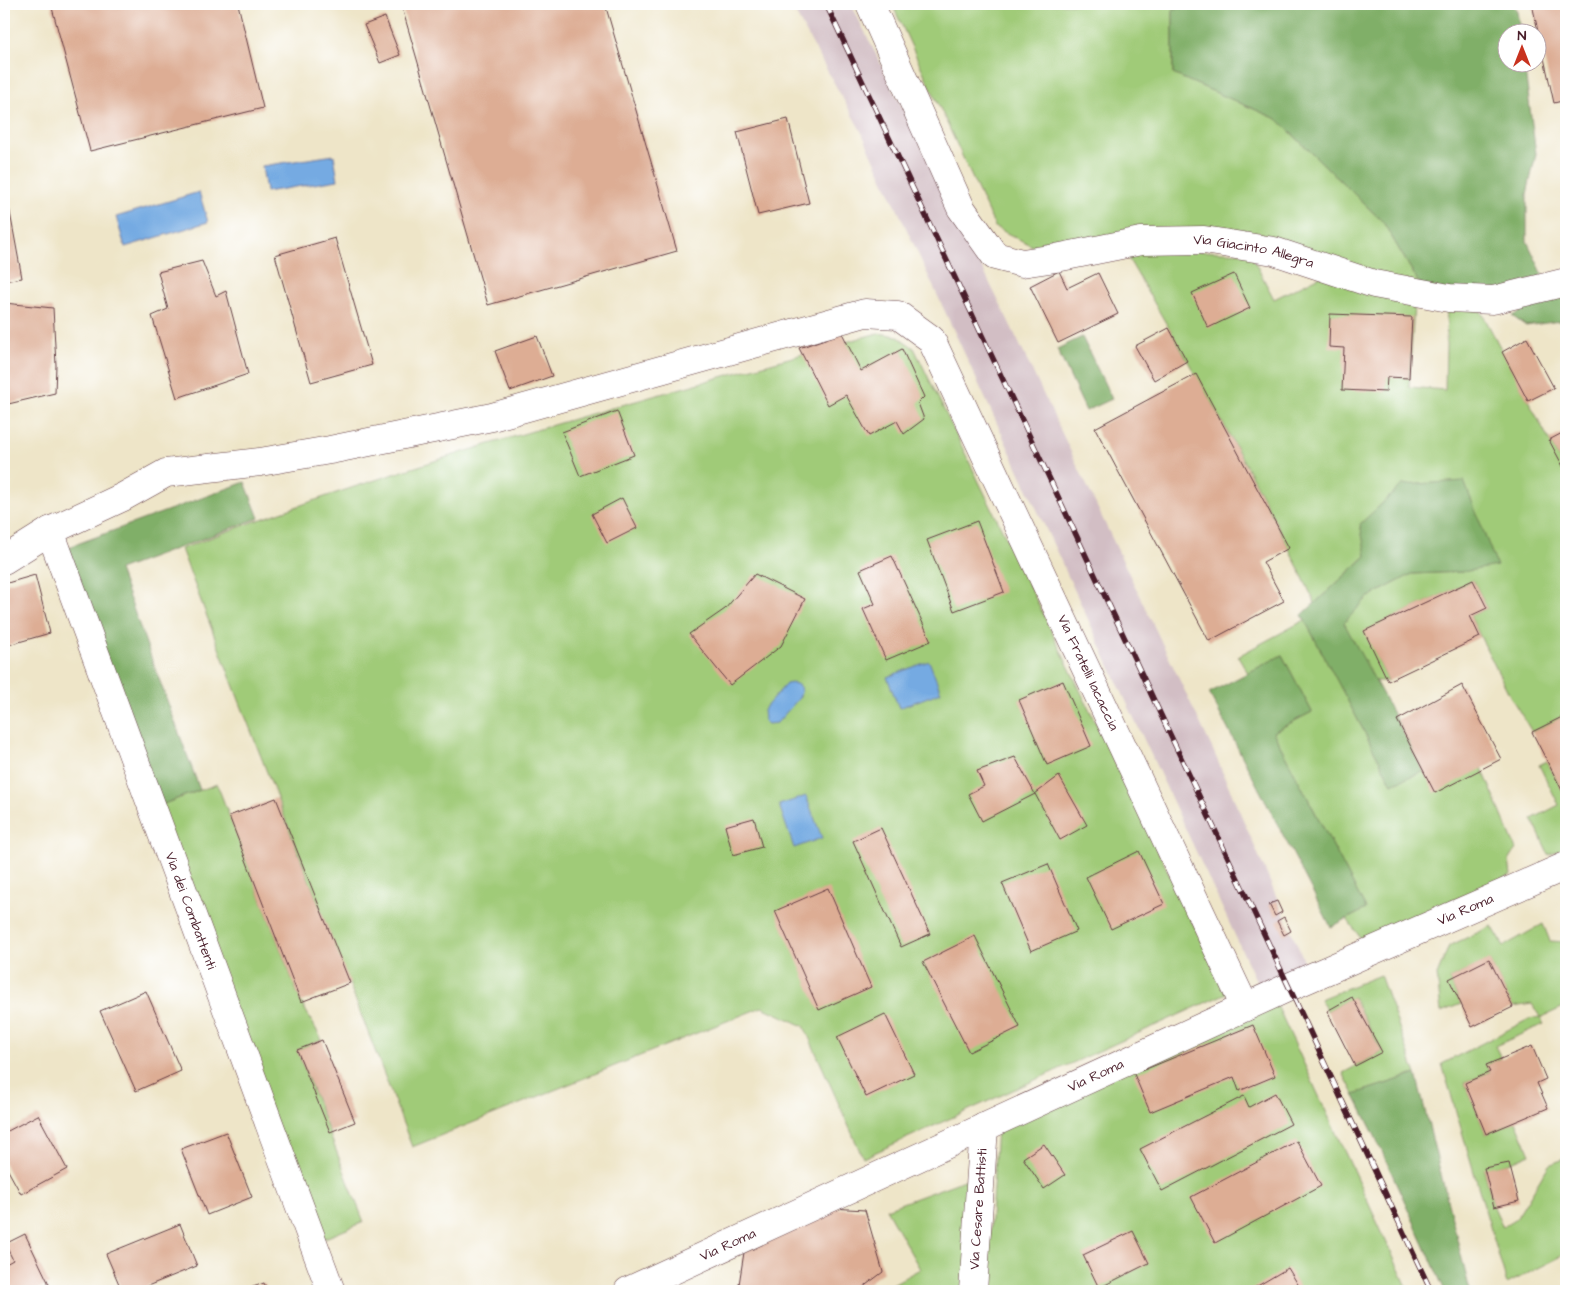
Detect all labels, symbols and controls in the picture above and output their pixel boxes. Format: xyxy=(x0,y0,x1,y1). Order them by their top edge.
north arrow xyxy=(1498,22,1548,72)
text: N xyxy=(1518,26,1527,46)
street label: Via Giacinto Allegra xyxy=(1193,230,1316,273)
street label: Via Fratelli Iacaccia xyxy=(1052,612,1124,734)
street label: Via dei Combattenti xyxy=(160,849,221,972)
street label: Via Roma xyxy=(1434,889,1497,931)
street label: Via Roma xyxy=(1065,1054,1127,1097)
street label: Via Cesare Battisti xyxy=(964,1148,993,1271)
street label: Via Roma xyxy=(697,1224,759,1267)

